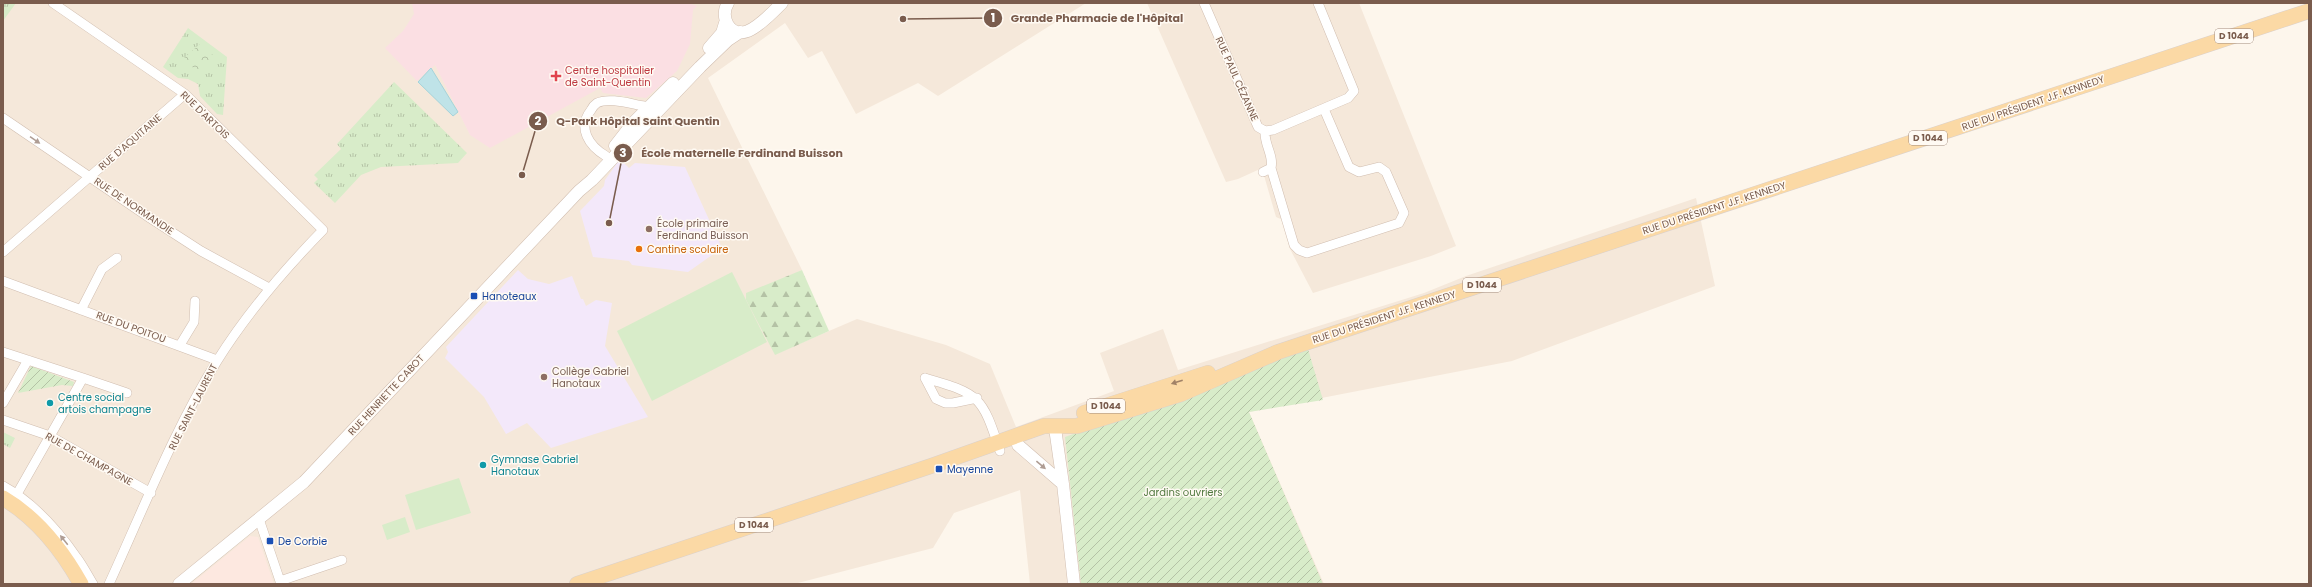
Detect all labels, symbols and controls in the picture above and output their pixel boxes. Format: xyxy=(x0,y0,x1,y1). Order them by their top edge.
callout: Grande Pharmacie de l'Hôpital xyxy=(983,6,1191,29)
text: 1 xyxy=(991,9,995,26)
text: Grande Pharmacie de l'Hôpital xyxy=(1011,10,1183,26)
road number: D 1044 xyxy=(2215,29,2253,43)
street label: RUE PAUL CÉZANNE xyxy=(1212,34,1262,124)
place label: Centre hospitalier de Saint-Quentin xyxy=(565,63,654,90)
marker: Centre hospitalier de Saint-Quentin xyxy=(550,70,562,82)
street label: RUE DU PRÉSIDENT J.F. KENNEDY xyxy=(1960,71,2107,135)
street label: RUE D'ARTOIS xyxy=(177,87,233,143)
street label: RUE D'AQUITAINE xyxy=(95,110,165,174)
callout: Q-Park Hôpital Saint Quentin xyxy=(528,110,728,133)
text: 2 xyxy=(535,112,542,129)
text: Q-Park Hôpital Saint Quentin xyxy=(556,113,720,129)
road number: D 1044 xyxy=(1909,131,1947,145)
one-way arrow xyxy=(30,136,41,144)
callout: École maternelle Ferdinand Buisson xyxy=(613,142,851,165)
text: 3 xyxy=(619,144,627,161)
text: École maternelle Ferdinand Buisson xyxy=(641,145,843,161)
street label: RUE DE NORMANDIE xyxy=(91,174,177,238)
street label: RUE DU PRÉSIDENT J.F. KENNEDY xyxy=(1640,178,1788,238)
place label: École primaire Ferdinand Buisson xyxy=(657,216,748,243)
marker: École primaire Ferdinand Buisson xyxy=(644,224,654,234)
place label: Cantine scolaire xyxy=(647,242,729,257)
marker: Cantine scolaire xyxy=(634,244,644,254)
road number: D 1044 xyxy=(1463,278,1501,292)
street label: RUE DU PRÉSIDENT J.F. KENNEDY xyxy=(1310,287,1458,347)
place label: Hanoteaux xyxy=(482,289,536,304)
marker: Hanoteaux xyxy=(469,291,479,301)
street label: RUE DU POITOU xyxy=(94,307,168,347)
street label: RUE HENRIETTE CABOT xyxy=(344,351,428,439)
street label: RUE SAINT-LAURENT xyxy=(165,361,222,453)
place label: Collège Gabriel Hanotaux xyxy=(552,364,629,391)
marker: Collège Gabriel Hanotaux xyxy=(539,372,549,382)
one-way arrow xyxy=(1171,379,1183,385)
place label: Centre social artois champagne xyxy=(58,390,151,417)
marker: Centre social artois champagne xyxy=(45,398,55,408)
road number: D 1044 xyxy=(1087,399,1125,413)
street label: RUE DE CHAMPAGNE xyxy=(43,429,135,489)
place label: Gymnase Gabriel Hanotaux xyxy=(491,452,578,479)
marker: Gymnase Gabriel Hanotaux xyxy=(478,460,488,470)
one-way arrow xyxy=(1035,460,1046,469)
place label: Mayenne xyxy=(947,462,993,477)
marker: Mayenne xyxy=(934,464,944,474)
park label: Jardins ouvriers xyxy=(1143,485,1223,500)
road number: D 1044 xyxy=(735,518,773,532)
place label: De Corbie xyxy=(278,534,327,549)
one-way arrow xyxy=(60,535,68,545)
marker: De Corbie xyxy=(265,536,275,546)

